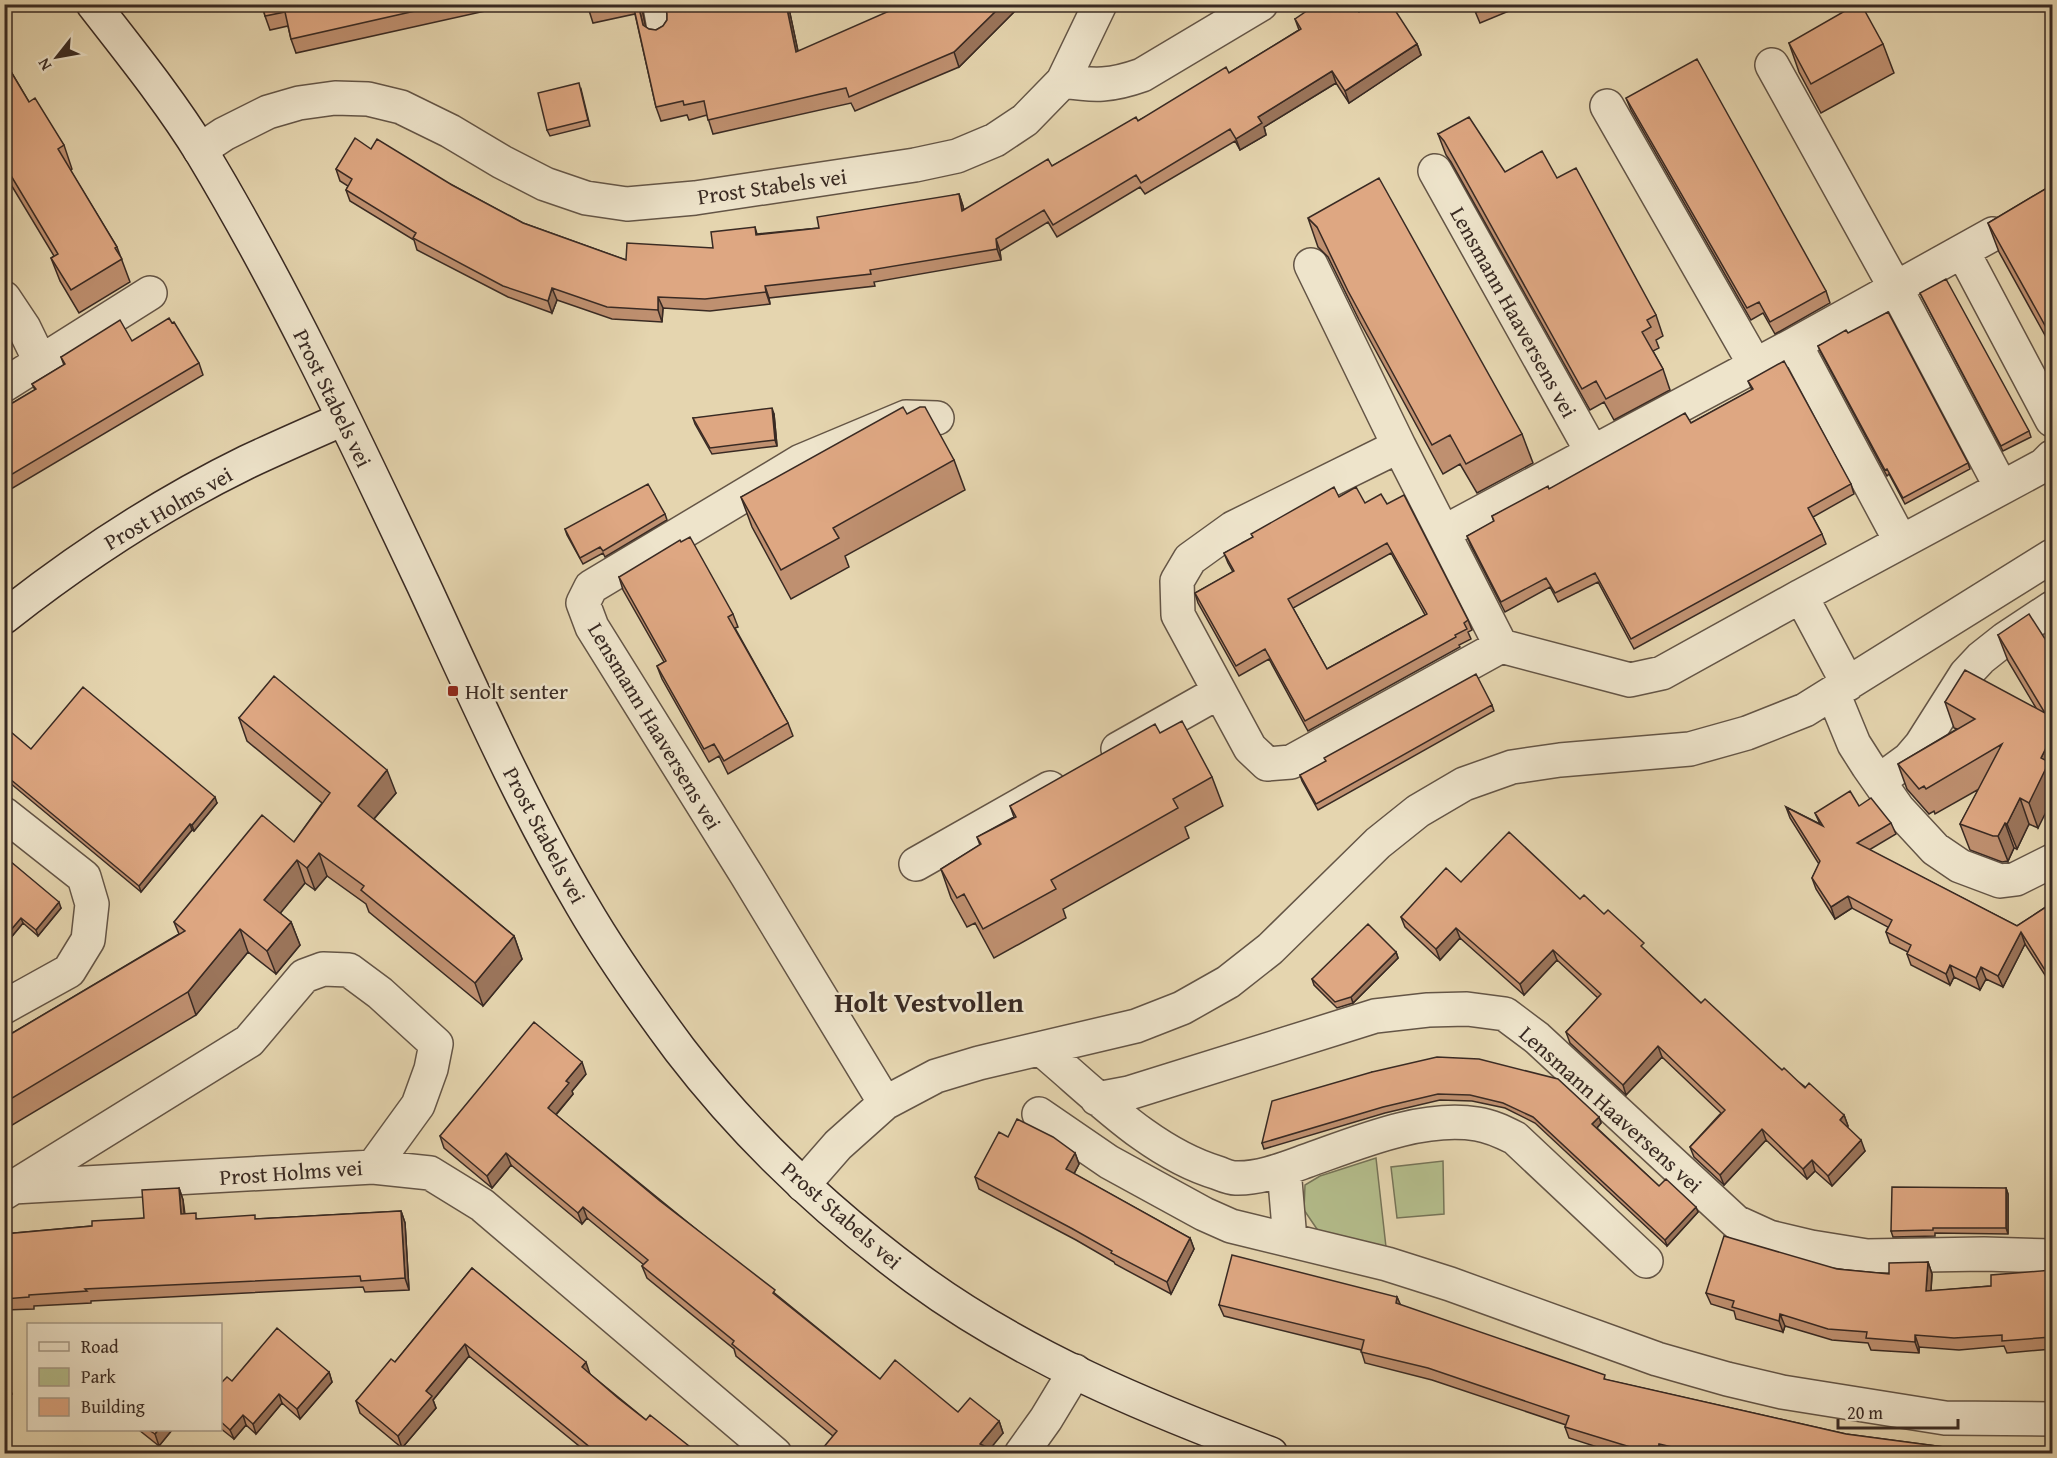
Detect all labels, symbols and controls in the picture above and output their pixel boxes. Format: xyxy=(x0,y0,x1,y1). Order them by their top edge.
north arrow xyxy=(27,27,87,87)
text: N xyxy=(31,54,57,75)
street label: Prost Stabels vei xyxy=(695,160,849,212)
street label: Lensmann Haaversens vei xyxy=(1443,201,1585,423)
street label: Prost Stabels vei xyxy=(286,323,380,473)
street label: Prost Holms vei xyxy=(98,458,238,558)
street label: Lensmann Haaversens vei xyxy=(580,616,730,836)
place label: Holt senter xyxy=(465,675,568,707)
marker: Holt senter xyxy=(446,684,460,698)
street label: Prost Stabels vei xyxy=(496,761,594,909)
district label: Holt Vestvollen xyxy=(834,981,1024,1022)
street label: Lensmann Haaversens vei xyxy=(1512,1018,1710,1200)
street label: Prost Holms vei xyxy=(218,1151,364,1193)
street label: Prost Stabels vei xyxy=(775,1154,909,1276)
legend xyxy=(27,1323,222,1431)
text: Road xyxy=(81,1333,119,1360)
text: Park xyxy=(81,1363,117,1390)
scale bar xyxy=(1838,1392,1958,1430)
text: Building xyxy=(81,1393,145,1420)
text: 20 m xyxy=(1847,1399,1883,1426)

